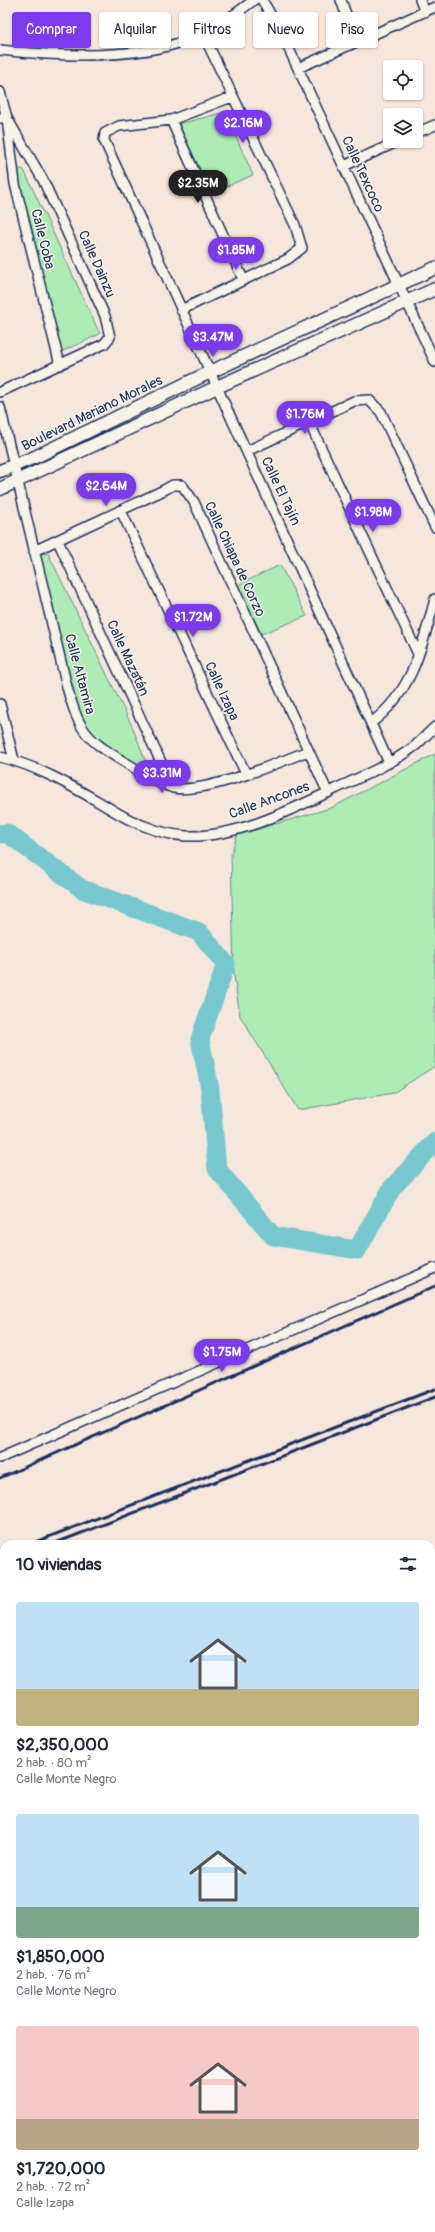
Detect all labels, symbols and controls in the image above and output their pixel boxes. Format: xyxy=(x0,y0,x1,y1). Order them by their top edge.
chip: Comprar xyxy=(12,12,91,48)
chip: Alquilar xyxy=(99,12,171,48)
chip: Filtros xyxy=(179,12,245,48)
chip: Nuevo xyxy=(253,12,318,48)
chip: Piso xyxy=(326,12,378,48)
map controls xyxy=(383,60,423,148)
button: locate xyxy=(383,60,423,100)
button: layers xyxy=(383,108,423,148)
pin: $2.16M xyxy=(210,110,276,144)
text: $2.16M xyxy=(223,115,263,131)
street label: Calle Texcoco xyxy=(338,133,388,215)
pin: $2.35M xyxy=(165,170,231,204)
text: $2.35M xyxy=(178,175,218,191)
street label: Calle Coba xyxy=(27,207,59,271)
street label: Calle Dainzu xyxy=(75,228,119,300)
pin: $1.85M xyxy=(203,237,269,271)
text: $1.85M xyxy=(217,242,255,258)
pin: $3.47M xyxy=(180,324,246,358)
text: $3.47M xyxy=(193,329,233,345)
street label: Boulevard Mariano Morales xyxy=(19,371,166,455)
pin: $1.76M xyxy=(272,401,338,435)
text: $1.76M xyxy=(286,406,324,422)
street label: Calle El Tajín xyxy=(258,454,304,528)
pin: $2.64M xyxy=(73,473,139,507)
text: $2.64M xyxy=(85,478,127,494)
street label: Calle Chiapa de Corzo xyxy=(201,499,269,620)
pin: $1.98M xyxy=(340,499,406,533)
text: $1.98M xyxy=(354,504,392,520)
pin: $1.72M xyxy=(160,604,226,638)
text: $1.72M xyxy=(174,609,212,625)
street label: Calle Mazatán xyxy=(103,617,153,699)
street label: Calle Altamira xyxy=(61,632,99,716)
street label: Calle Izapa xyxy=(201,659,243,723)
pin: $3.31M xyxy=(129,760,195,794)
text: $3.31M xyxy=(143,765,181,781)
street label: Calle Ancones xyxy=(226,777,312,822)
pin: $1.75M xyxy=(189,1339,255,1373)
text: $1.75M xyxy=(203,1344,241,1360)
icon: filters xyxy=(397,1553,419,1575)
text: 10 viviendas xyxy=(16,1554,101,1575)
icon: home xyxy=(182,1628,254,1700)
text: $2,350,000 xyxy=(16,1734,109,1755)
text: 2 hab. · 80 m² xyxy=(16,1755,92,1771)
text: Calle Monte Negro xyxy=(16,1771,117,1787)
icon: home xyxy=(182,1840,254,1912)
text: $1,850,000 xyxy=(16,1946,105,1967)
text: 2 hab. · 76 m² xyxy=(16,1967,91,1983)
text: Calle Monte Negro xyxy=(16,1983,117,1999)
icon: home xyxy=(182,2052,254,2124)
text: $1,720,000 xyxy=(16,2158,105,2179)
text: 2 hab. · 72 m² xyxy=(16,2179,90,2195)
text: Calle Izapa xyxy=(16,2195,74,2211)

